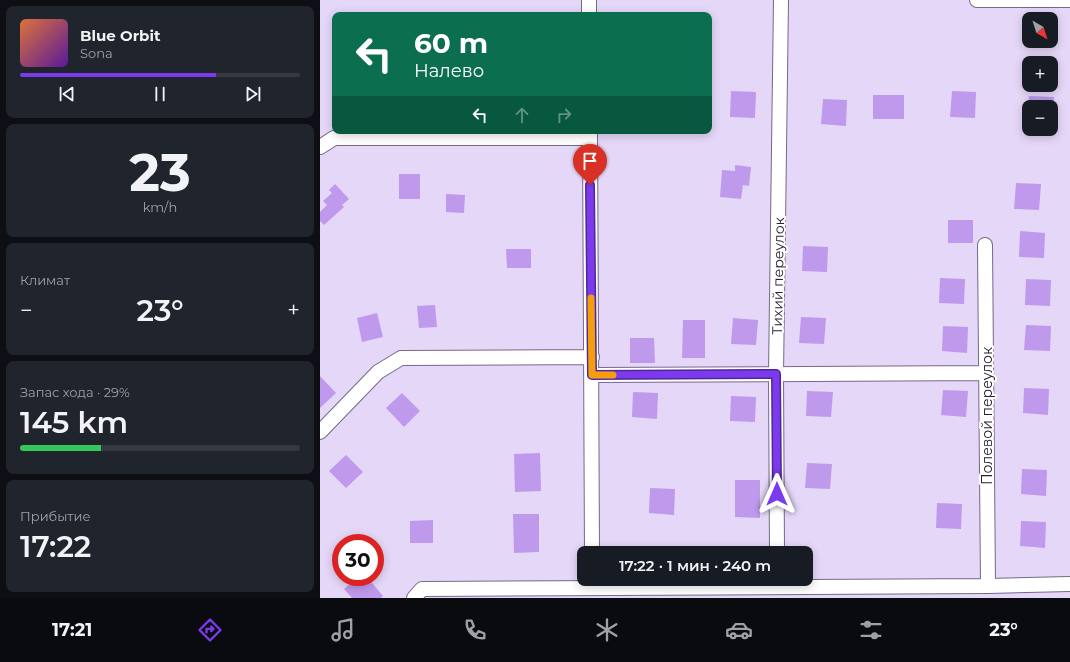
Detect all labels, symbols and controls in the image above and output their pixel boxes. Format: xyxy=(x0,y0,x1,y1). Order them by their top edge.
north arrow xyxy=(1022,12,1058,48)
map controls xyxy=(1022,12,1058,136)
text: Blue Orbit xyxy=(80,26,160,45)
text: 60 m xyxy=(414,26,488,60)
icon: left xyxy=(348,28,400,80)
text: Sona xyxy=(80,45,113,61)
button: + xyxy=(1022,56,1058,92)
text: Налево xyxy=(414,60,484,82)
icon: previous xyxy=(56,83,78,105)
icon: pause xyxy=(149,83,171,105)
icon: next xyxy=(242,83,264,105)
button: − xyxy=(1022,100,1058,136)
icon: left xyxy=(469,104,491,126)
icon: ahead xyxy=(511,104,533,126)
icon: right xyxy=(553,104,575,126)
text: 23 xyxy=(129,141,191,204)
pin xyxy=(573,144,607,185)
icon: arrive xyxy=(579,150,601,172)
text: km/h xyxy=(143,199,177,215)
street label: Тихий переулок xyxy=(768,217,788,335)
text: Климат xyxy=(20,272,70,288)
text: 23° xyxy=(136,292,184,329)
text: − xyxy=(20,297,33,324)
text: + xyxy=(287,297,300,324)
street label: Полевой переулок xyxy=(978,347,996,485)
text: Запас хода · 29% xyxy=(20,384,130,400)
text: 145 km xyxy=(20,404,128,441)
position arrow xyxy=(756,473,798,515)
text: Прибытие xyxy=(20,508,91,524)
text: 17:22 xyxy=(20,528,91,565)
speed limit sign: 30 xyxy=(332,534,384,586)
text: 17:22 · 1 мин · 240 m xyxy=(619,556,771,575)
icon: directions xyxy=(196,616,224,644)
icon: music xyxy=(329,616,357,644)
icon: phone xyxy=(461,616,489,644)
icon: climate xyxy=(593,616,621,644)
icon: car xyxy=(725,616,753,644)
icon: filters xyxy=(857,616,885,644)
text: 17:21 xyxy=(52,619,92,641)
text: 23° xyxy=(989,619,1018,641)

